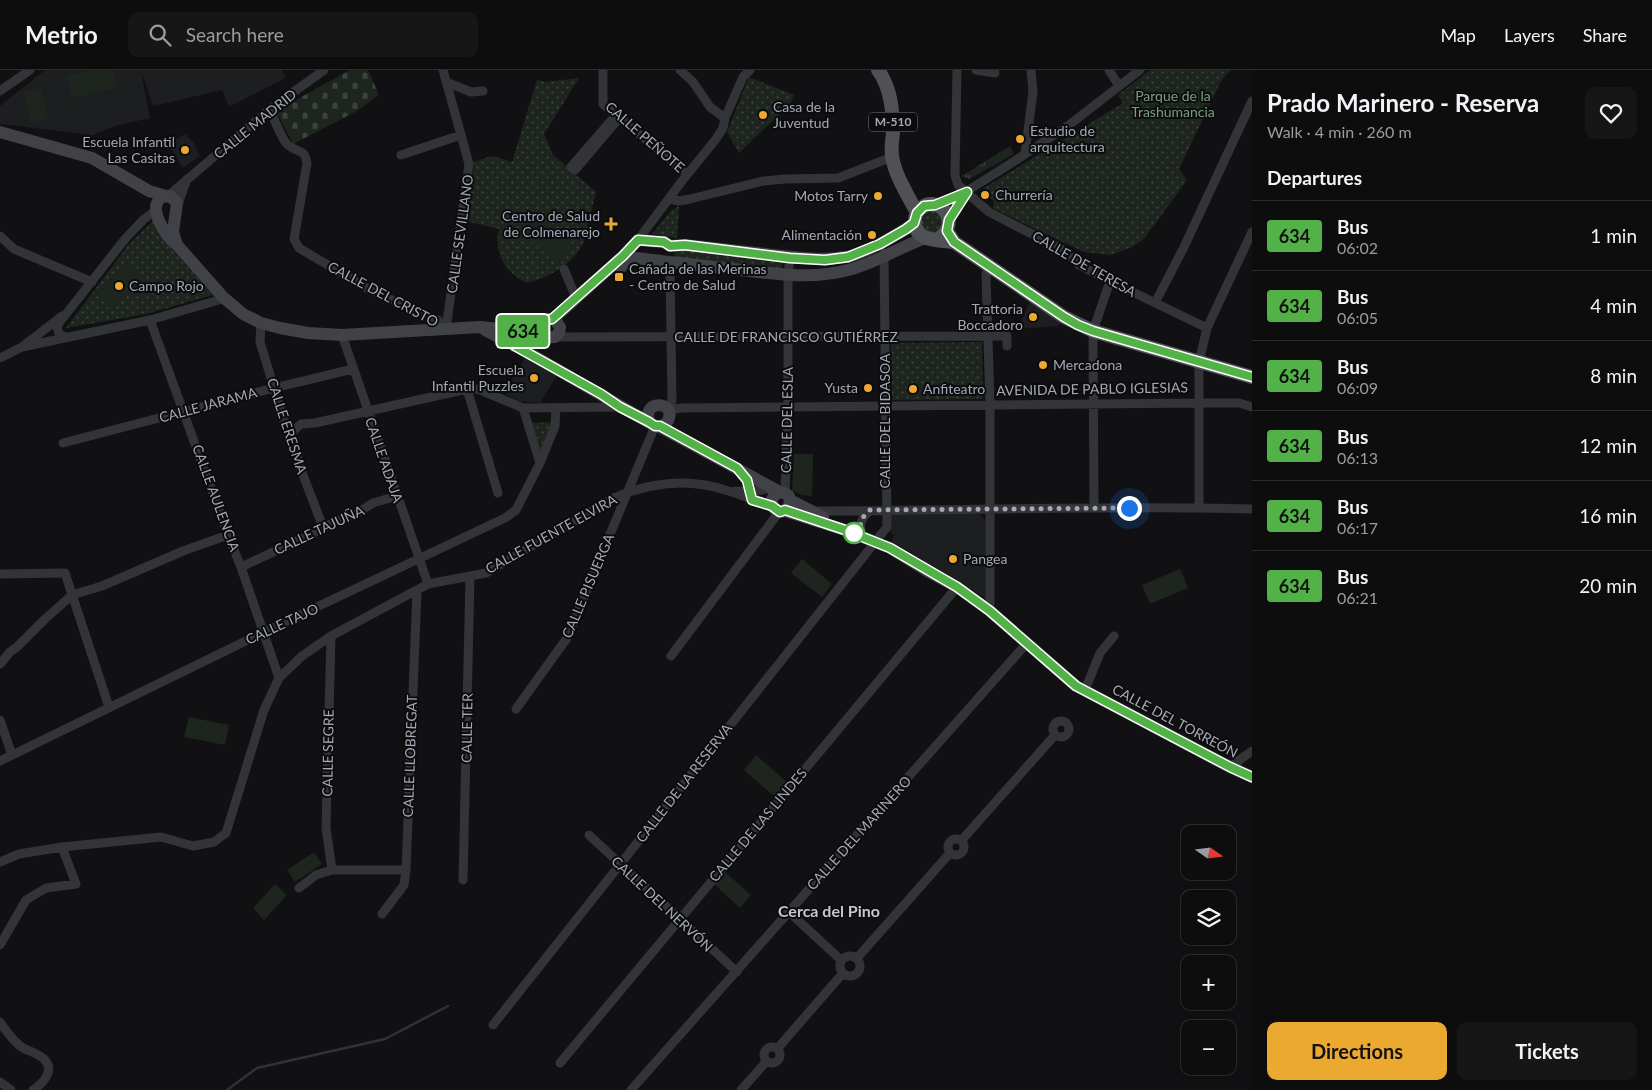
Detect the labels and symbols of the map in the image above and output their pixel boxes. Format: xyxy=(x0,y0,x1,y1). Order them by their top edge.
street label: CALLE MADRID xyxy=(210,85,299,162)
park label: Parque de la Trashumancia xyxy=(1131,87,1215,120)
street label: CALLE PEÑOTE xyxy=(602,98,688,176)
place label: Casa de la Juventud xyxy=(773,98,835,131)
marker: Casa de la Juventud xyxy=(757,109,769,121)
road number: M-510 xyxy=(869,112,917,132)
place label: Estudio de arquitectura xyxy=(1030,122,1105,155)
place label: Escuela Infantil Las Casitas xyxy=(82,133,175,166)
marker: Estudio de arquitectura xyxy=(1014,133,1026,145)
marker: Escuela Infantil Las Casitas xyxy=(179,144,191,156)
street label: CALLE SEVILLANO xyxy=(443,173,476,294)
place label: Churrería xyxy=(995,186,1053,203)
place label: Motos Tarry xyxy=(794,187,869,204)
marker: Churrería xyxy=(979,189,991,201)
marker: Motos Tarry xyxy=(872,190,884,202)
place label: Centro de Salud de Colmenarejo xyxy=(502,207,600,240)
marker: Centro de Salud de Colmenarejo xyxy=(604,217,618,231)
place label: Alimentación xyxy=(781,226,862,243)
street label: CALLE DE TERESA xyxy=(1029,227,1140,300)
marker: Alimentación xyxy=(866,229,878,241)
street label: CALLE DEL CRISTO xyxy=(325,257,441,330)
place label: Cañada de las Merinas - Centro de Salud xyxy=(629,260,767,293)
marker: Cañada de las Merinas - Centro de Salud xyxy=(613,271,625,283)
place label: Campo Rojo xyxy=(129,277,204,294)
marker: Campo Rojo xyxy=(113,280,125,292)
place label: Trattoria Boccadoro xyxy=(957,300,1023,333)
marker: Trattoria Boccadoro xyxy=(1027,311,1039,323)
line badge: 634 xyxy=(494,315,552,347)
street label: CALLE DE FRANCISCO GUTIÉRREZ xyxy=(674,328,898,345)
street label: CALLE DEL BIDASOA xyxy=(876,353,893,488)
place label: Mercadona xyxy=(1053,356,1122,373)
marker: Mercadona xyxy=(1037,359,1049,371)
place label: Escuela Infantil Puzzles xyxy=(432,361,524,394)
street label: CALLE DEL ESLA xyxy=(777,366,796,473)
marker: Escuela Infantil Puzzles xyxy=(528,372,540,384)
street label: CALLE ERESMA xyxy=(264,376,311,476)
street label: AVENIDA DE PABLO IGLESIAS xyxy=(996,378,1188,399)
place label: Yusta xyxy=(825,379,858,396)
place label: Anfiteatro xyxy=(923,380,985,397)
marker: Yusta xyxy=(862,382,874,394)
street label: CALLE JARAMA xyxy=(157,383,259,426)
marker: Anfiteatro xyxy=(907,383,919,395)
street label: CALLE ADAJA xyxy=(362,415,407,505)
street label: CALLE AULENCIA xyxy=(189,442,244,554)
street label: CALLE FUENTE ELVIRA xyxy=(482,490,620,577)
your location xyxy=(1117,496,1142,521)
street label: CALLE TAJUÑA xyxy=(271,501,367,558)
unlabelled marker xyxy=(843,522,865,544)
street label: CALLE PISUERGA xyxy=(558,531,617,640)
place label: Pangea xyxy=(963,550,1008,567)
marker: Pangea xyxy=(947,553,959,565)
street label: CALLE TAJO xyxy=(243,599,321,648)
street label: CALLE DEL TORREÓN xyxy=(1109,680,1241,761)
street label: CALLE TER xyxy=(457,693,476,763)
street label: CALLE LLOBREGAT xyxy=(399,694,420,818)
street label: CALLE SEGRE xyxy=(318,709,337,797)
street label: CALLE DE LA RESERVA xyxy=(632,719,736,846)
street label: CALLE DE LAS LINDES xyxy=(705,764,810,885)
street label: CALLE DEL MARINERO xyxy=(803,772,914,893)
north arrow xyxy=(1181,825,1236,880)
street label: CALLE DEL NERVÓN xyxy=(608,852,717,955)
district label: Cerca del Pino xyxy=(778,901,880,920)

